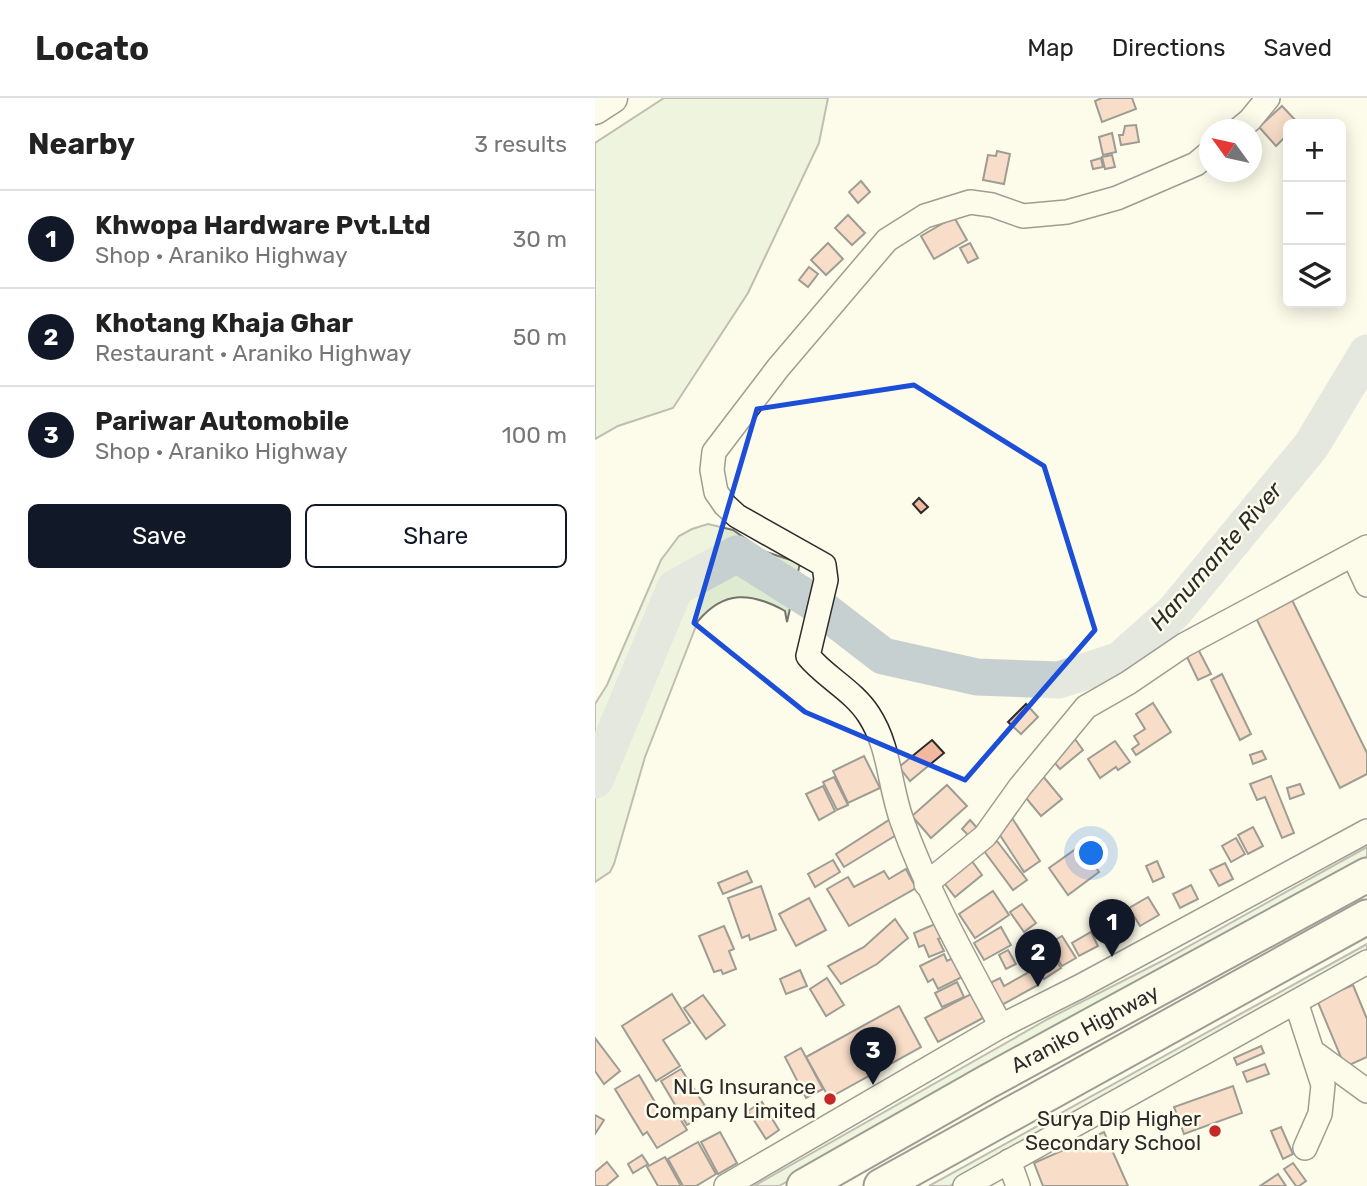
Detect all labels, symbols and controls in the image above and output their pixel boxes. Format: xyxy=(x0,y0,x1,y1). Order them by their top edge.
text: Locato xyxy=(35,29,149,68)
text: Map xyxy=(1027,34,1074,62)
text: Directions xyxy=(1112,34,1225,62)
text: Saved xyxy=(1263,34,1332,62)
north arrow xyxy=(1199,119,1262,182)
map controls xyxy=(1283,119,1346,308)
button: + xyxy=(1283,119,1346,182)
text: Nearby xyxy=(28,126,135,162)
text: 3 results xyxy=(474,130,567,158)
button: − xyxy=(1283,182,1346,245)
text: Khwopa Hardware Pvt.Ltd xyxy=(95,210,431,241)
text: 1 xyxy=(45,225,57,253)
text: 30 m xyxy=(512,225,567,253)
text: Shop · Araniko Highway xyxy=(95,241,348,269)
button: layers xyxy=(1283,245,1346,308)
text: Khotang Khaja Ghar xyxy=(95,308,353,339)
text: 2 xyxy=(44,323,58,351)
text: 50 m xyxy=(513,323,567,351)
text: Restaurant · Araniko Highway xyxy=(95,339,411,367)
text: Pariwar Automobile xyxy=(95,406,349,437)
text: 3 xyxy=(43,421,59,449)
text: 100 m xyxy=(502,421,567,449)
text: Shop · Araniko Highway xyxy=(95,437,348,465)
water label: Hanumante River xyxy=(1144,475,1289,636)
button: Save xyxy=(28,504,291,568)
button: Share xyxy=(305,504,567,568)
your location xyxy=(1074,836,1108,870)
pin: 1 xyxy=(1089,899,1135,957)
pin: 2 xyxy=(1015,929,1061,987)
street label: Araniko Highway xyxy=(1007,979,1163,1078)
pin: 3 xyxy=(850,1027,896,1085)
place label: NLG Insurance Company Limited xyxy=(645,1074,816,1123)
marker: NLG Insurance Company Limited xyxy=(822,1091,838,1107)
place label: Surya Dip Higher Secondary School xyxy=(1025,1106,1201,1155)
marker: Surya Dip Higher Secondary School xyxy=(1207,1123,1223,1139)

